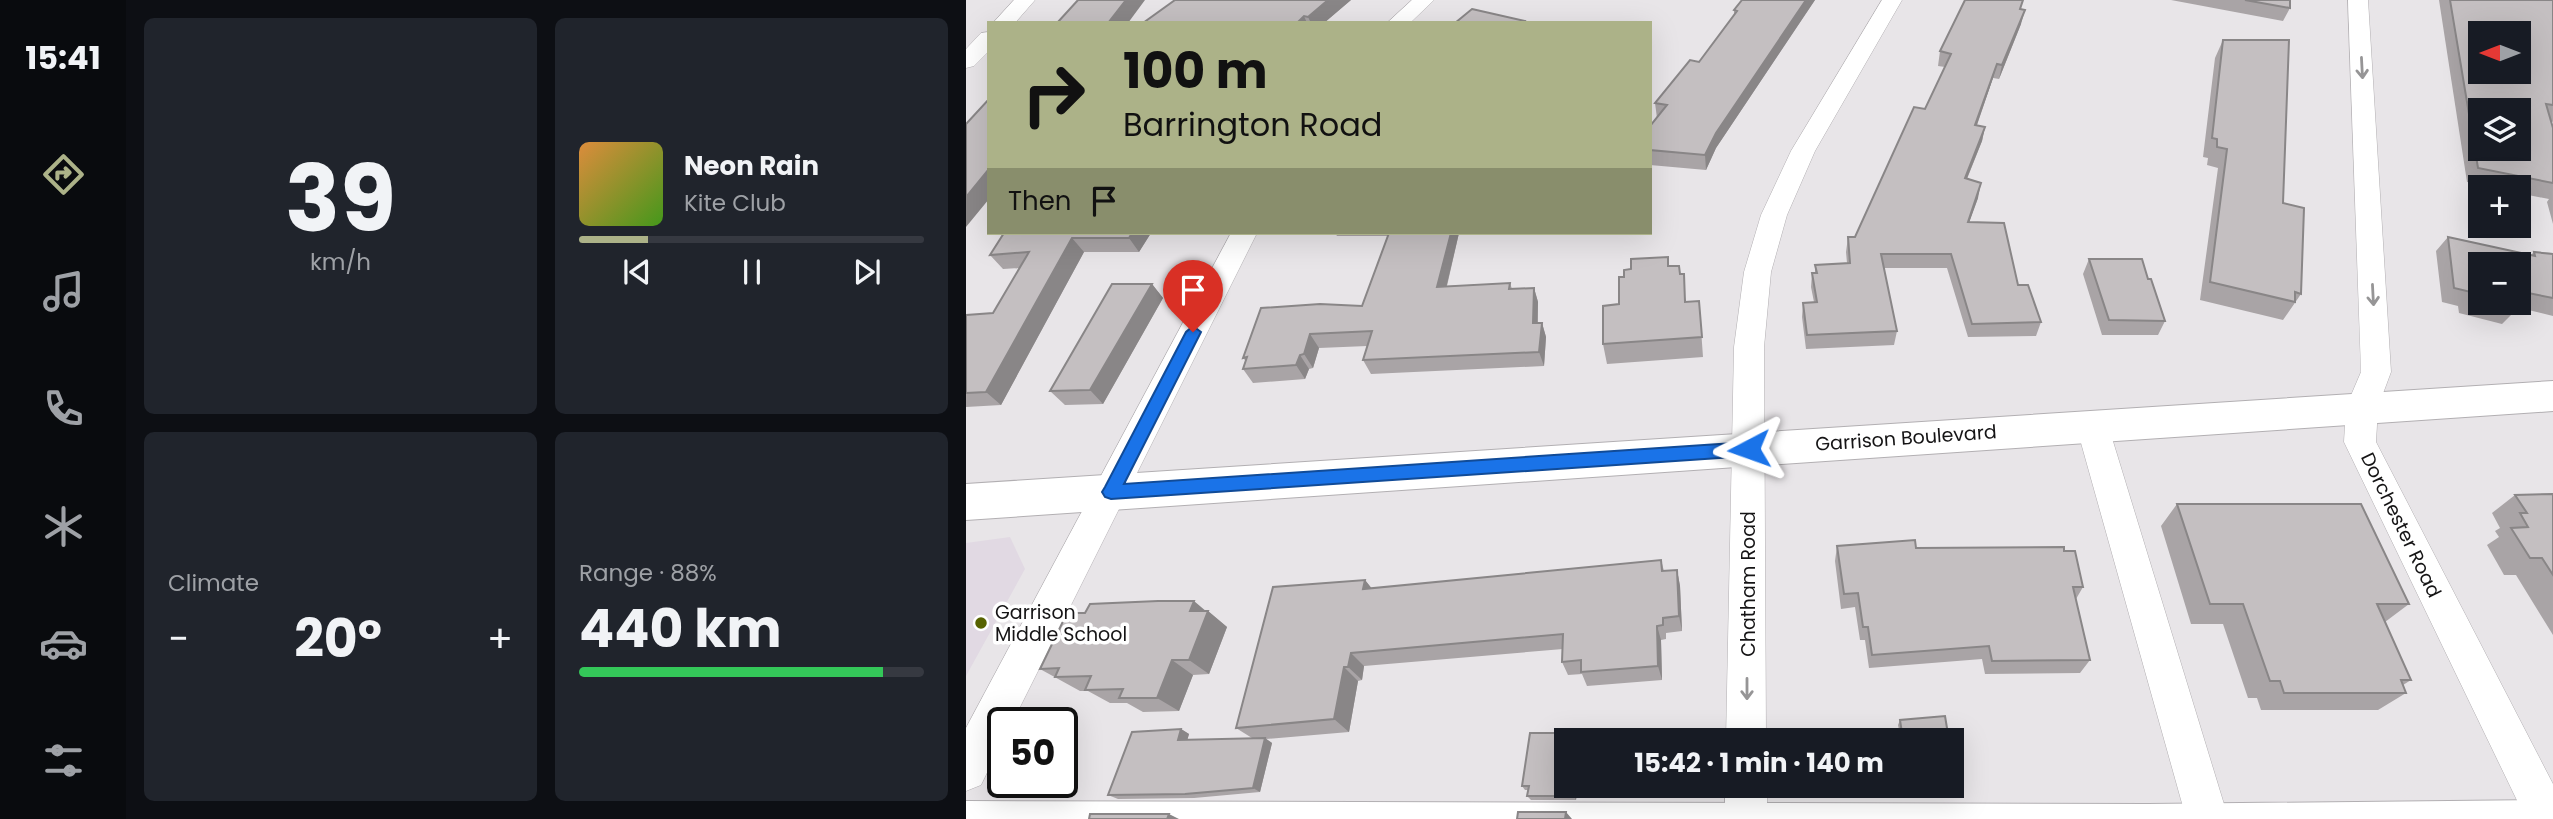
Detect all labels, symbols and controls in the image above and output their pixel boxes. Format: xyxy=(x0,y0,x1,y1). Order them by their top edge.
north arrow xyxy=(2468,21,2530,84)
map controls xyxy=(2468,21,2531,315)
text: 15:41 xyxy=(25,35,101,80)
text: 100 m xyxy=(1123,37,1268,105)
icon: right xyxy=(1008,49,1099,140)
one-way arrow xyxy=(2355,56,2368,79)
button: layers xyxy=(2468,98,2531,161)
text: Barrington Road xyxy=(1123,102,1382,147)
text: 39 xyxy=(285,135,396,263)
text: Neon Rain xyxy=(684,148,819,184)
icon: directions xyxy=(39,150,88,199)
button: + xyxy=(2468,175,2531,238)
icon: arrive xyxy=(1085,182,1123,220)
text: Then xyxy=(1008,183,1071,219)
text: Kite Club xyxy=(684,187,786,219)
text: km/h xyxy=(310,246,371,278)
button: − xyxy=(2468,252,2531,315)
icon: previous xyxy=(618,253,656,291)
icon: pause xyxy=(733,253,771,291)
icon: next xyxy=(848,253,886,291)
pin xyxy=(1163,260,1223,332)
icon: music xyxy=(39,267,88,316)
icon: arrive xyxy=(1174,271,1212,309)
one-way arrow xyxy=(2367,284,2380,307)
icon: phone xyxy=(39,384,88,433)
position arrow xyxy=(1712,412,1786,486)
street label: Garrison Boulevard xyxy=(1814,418,1998,458)
street label: Dorchester Road xyxy=(2354,448,2448,602)
icon: climate xyxy=(39,502,88,551)
street label: Chatham Road xyxy=(1735,511,1762,657)
text: Range · 88% xyxy=(579,557,717,589)
text: Climate xyxy=(168,567,259,599)
text: 440 km xyxy=(579,592,782,665)
place label: Garrison Middle School xyxy=(995,599,1127,648)
text: 20° xyxy=(294,602,382,675)
text: − xyxy=(168,612,189,665)
text: + xyxy=(487,612,513,665)
marker: Garrison Middle School xyxy=(973,615,989,631)
icon: car xyxy=(39,619,88,668)
one-way arrow xyxy=(1740,677,1754,700)
speed limit sign: 50 xyxy=(987,707,1078,798)
icon: filters xyxy=(39,736,88,785)
text: 15:42 · 1 min · 140 m xyxy=(1634,745,1884,781)

